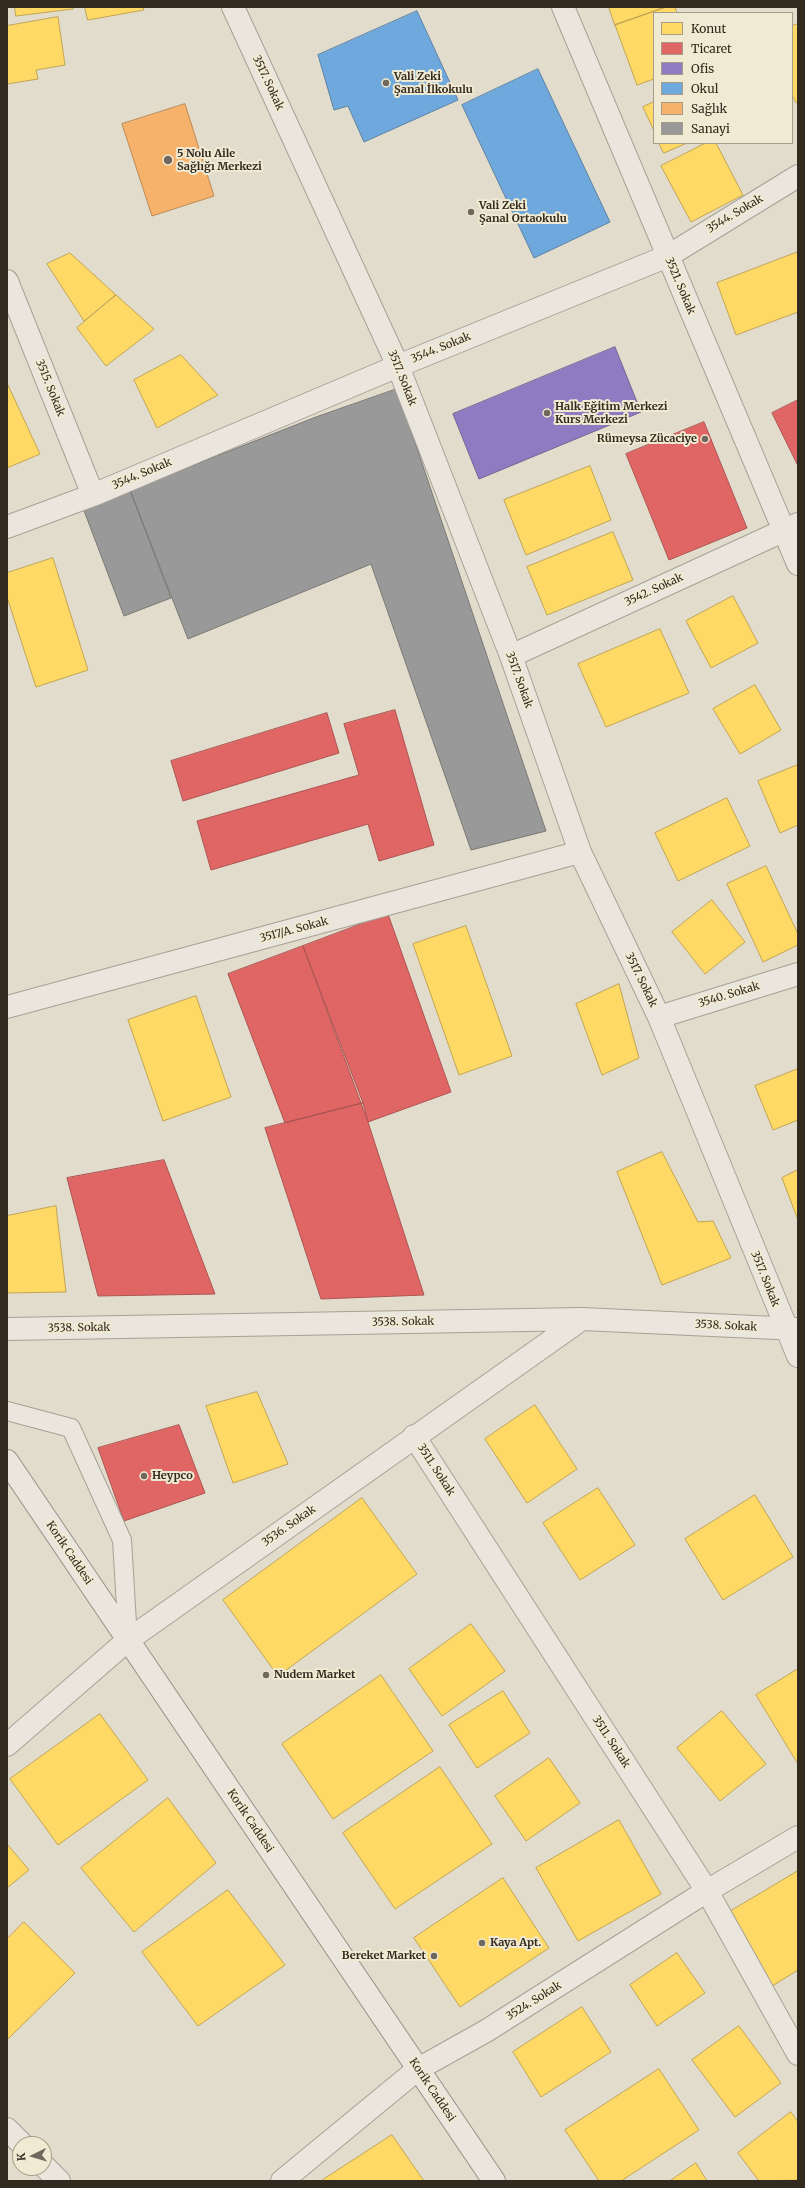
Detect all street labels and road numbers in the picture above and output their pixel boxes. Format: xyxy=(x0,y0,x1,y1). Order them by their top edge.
street label: 3517. Sokak xyxy=(250,53,286,113)
street label: 3544. Sokak xyxy=(704,192,766,236)
street label: 3521. Sokak xyxy=(662,255,698,317)
street label: 3544. Sokak xyxy=(409,330,473,366)
street label: 3517. Sokak xyxy=(385,348,419,408)
street label: 3515. Sokak xyxy=(33,358,67,418)
street label: 3544. Sokak xyxy=(110,456,174,492)
street label: 3542. Sokak xyxy=(623,571,685,609)
street label: 3517. Sokak xyxy=(503,650,535,710)
street label: 3517/A. Sokak xyxy=(258,915,330,945)
street label: 3517. Sokak xyxy=(622,951,660,1009)
street label: 3540. Sokak xyxy=(697,979,761,1011)
street label: 3517. Sokak xyxy=(748,1249,782,1309)
street label: 3538. Sokak xyxy=(372,1315,434,1329)
street label: 3538. Sokak xyxy=(694,1318,758,1334)
street label: 3538. Sokak xyxy=(48,1321,110,1335)
street label: 3511. Sokak xyxy=(414,1442,458,1498)
street label: 3536. Sokak xyxy=(260,1503,318,1549)
street label: Korik Caddesi xyxy=(43,1519,95,1587)
street label: 3511. Sokak xyxy=(589,1714,633,1770)
street label: Korik Caddesi xyxy=(224,1787,276,1855)
street label: 3524. Sokak xyxy=(504,1979,564,2023)
street label: Korik Caddesi xyxy=(406,2056,458,2124)

